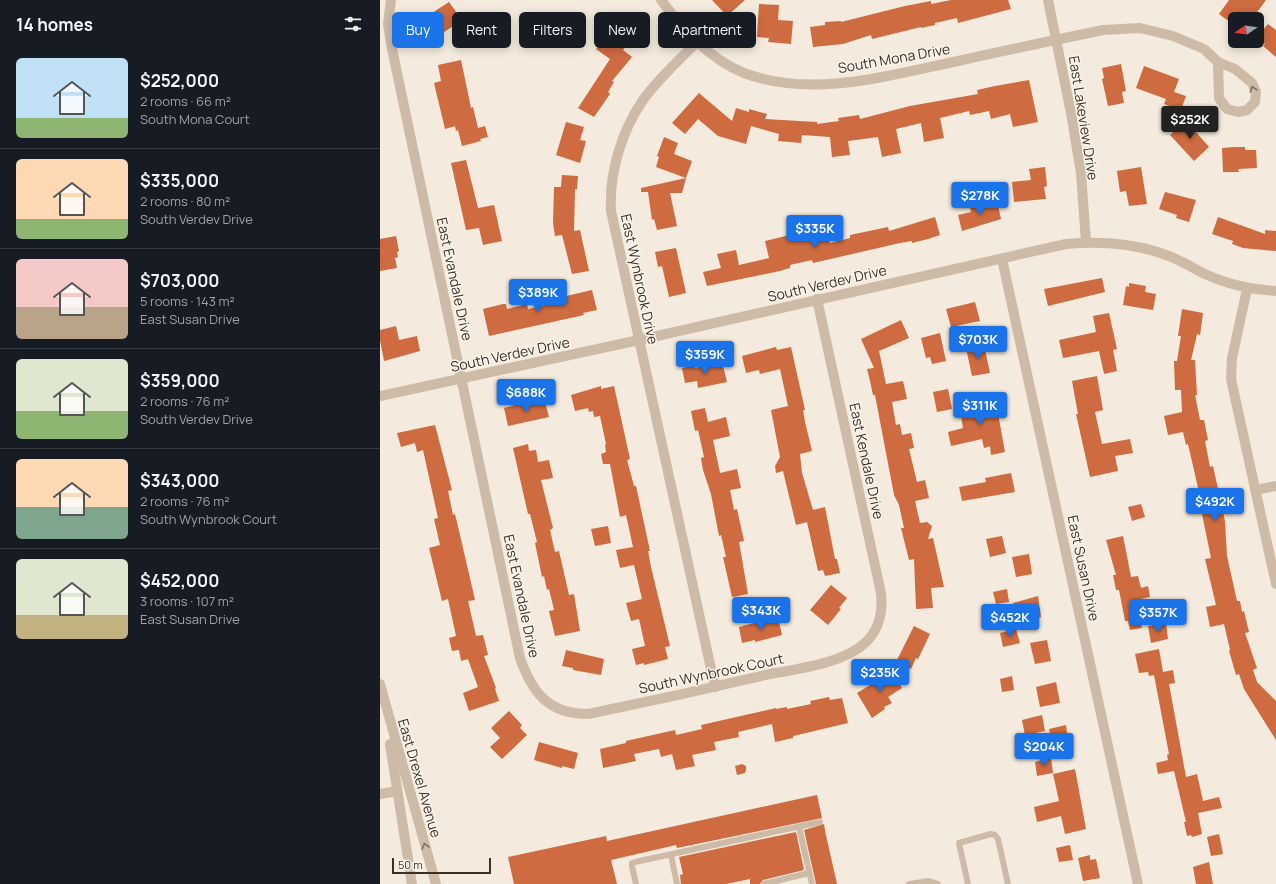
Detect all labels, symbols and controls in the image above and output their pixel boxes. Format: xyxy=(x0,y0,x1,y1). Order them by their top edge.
chip: Buy xyxy=(392,12,444,48)
chip: Rent xyxy=(452,12,511,48)
chip: Filters xyxy=(519,12,586,48)
chip: New xyxy=(594,12,650,48)
chip: Apartment xyxy=(658,12,756,48)
north arrow xyxy=(1228,12,1264,48)
map controls xyxy=(1228,12,1264,48)
text: 14 homes xyxy=(16,13,93,36)
icon: filters xyxy=(342,13,364,35)
street label: South Mona Drive xyxy=(836,39,952,77)
street label: East Lakeview Drive xyxy=(1065,54,1103,182)
text: $252,000 xyxy=(140,69,219,92)
icon: home xyxy=(48,74,96,122)
one-way arrow xyxy=(1249,85,1258,92)
text: 2 rooms · 66 m² xyxy=(140,92,231,110)
pin: $252K xyxy=(1162,106,1218,140)
text: South Mona Court xyxy=(140,110,250,128)
text: $252K xyxy=(1170,110,1210,128)
text: $335,000 xyxy=(140,169,219,192)
icon: home xyxy=(48,175,96,223)
pin: $278K xyxy=(952,182,1008,216)
text: $278K xyxy=(960,186,1000,204)
text: 2 rooms · 80 m² xyxy=(140,192,230,210)
text: South Verdev Drive xyxy=(140,210,253,228)
street label: East Wynbrook Drive xyxy=(617,212,663,346)
pin: $335K xyxy=(787,215,843,249)
street label: East Evandale Drive xyxy=(433,216,477,342)
text: $335K xyxy=(795,219,835,237)
street label: South Verdev Drive xyxy=(766,260,888,306)
text: $703,000 xyxy=(140,269,220,292)
icon: home xyxy=(48,275,96,323)
pin: $389K xyxy=(510,279,566,313)
text: $389K xyxy=(518,283,558,301)
text: 5 rooms · 143 m² xyxy=(140,292,235,310)
text: East Susan Drive xyxy=(140,310,240,328)
pin: $703K xyxy=(950,326,1006,360)
text: $703K xyxy=(958,330,998,348)
street label: South Verdev Drive xyxy=(449,332,571,376)
pin: $359K xyxy=(677,341,733,375)
text: $359K xyxy=(685,345,725,363)
text: $359,000 xyxy=(140,369,220,392)
icon: home xyxy=(48,375,96,423)
pin: $688K xyxy=(498,379,554,413)
text: $688K xyxy=(506,383,546,401)
text: 2 rooms · 76 m² xyxy=(140,392,229,410)
pin: $311K xyxy=(952,392,1008,426)
text: $311K xyxy=(962,396,998,414)
street label: East Kendale Drive xyxy=(845,401,889,521)
text: South Verdev Drive xyxy=(140,410,253,428)
text: $343,000 xyxy=(140,469,220,492)
icon: home xyxy=(48,475,96,523)
pin: $492K xyxy=(1187,488,1243,522)
text: 2 rooms · 76 m² xyxy=(140,492,229,510)
text: $492K xyxy=(1195,492,1235,510)
text: South Wynbrook Court xyxy=(140,510,277,528)
street label: East Susan Drive xyxy=(1064,513,1104,623)
street label: East Evandale Drive xyxy=(500,533,544,659)
text: $452,000 xyxy=(140,569,219,592)
icon: home xyxy=(48,575,96,623)
text: 3 rooms · 107 m² xyxy=(140,592,234,610)
pin: $343K xyxy=(733,597,789,631)
pin: $357K xyxy=(1130,599,1186,633)
text: $343K xyxy=(741,601,781,619)
text: $357K xyxy=(1139,603,1177,621)
pin: $452K xyxy=(982,604,1038,638)
text: $452K xyxy=(990,608,1030,626)
text: East Susan Drive xyxy=(140,610,240,628)
street label: South Wynbrook Court xyxy=(637,648,785,698)
pin: $235K xyxy=(852,659,908,693)
text: $235K xyxy=(860,663,900,681)
street label: East Drexel Avenue xyxy=(394,716,446,840)
pin: $204K xyxy=(1016,733,1072,767)
text: $204K xyxy=(1024,737,1064,755)
one-way arrow xyxy=(421,843,430,850)
scale bar xyxy=(392,856,491,875)
text: 50 m xyxy=(398,857,423,872)

